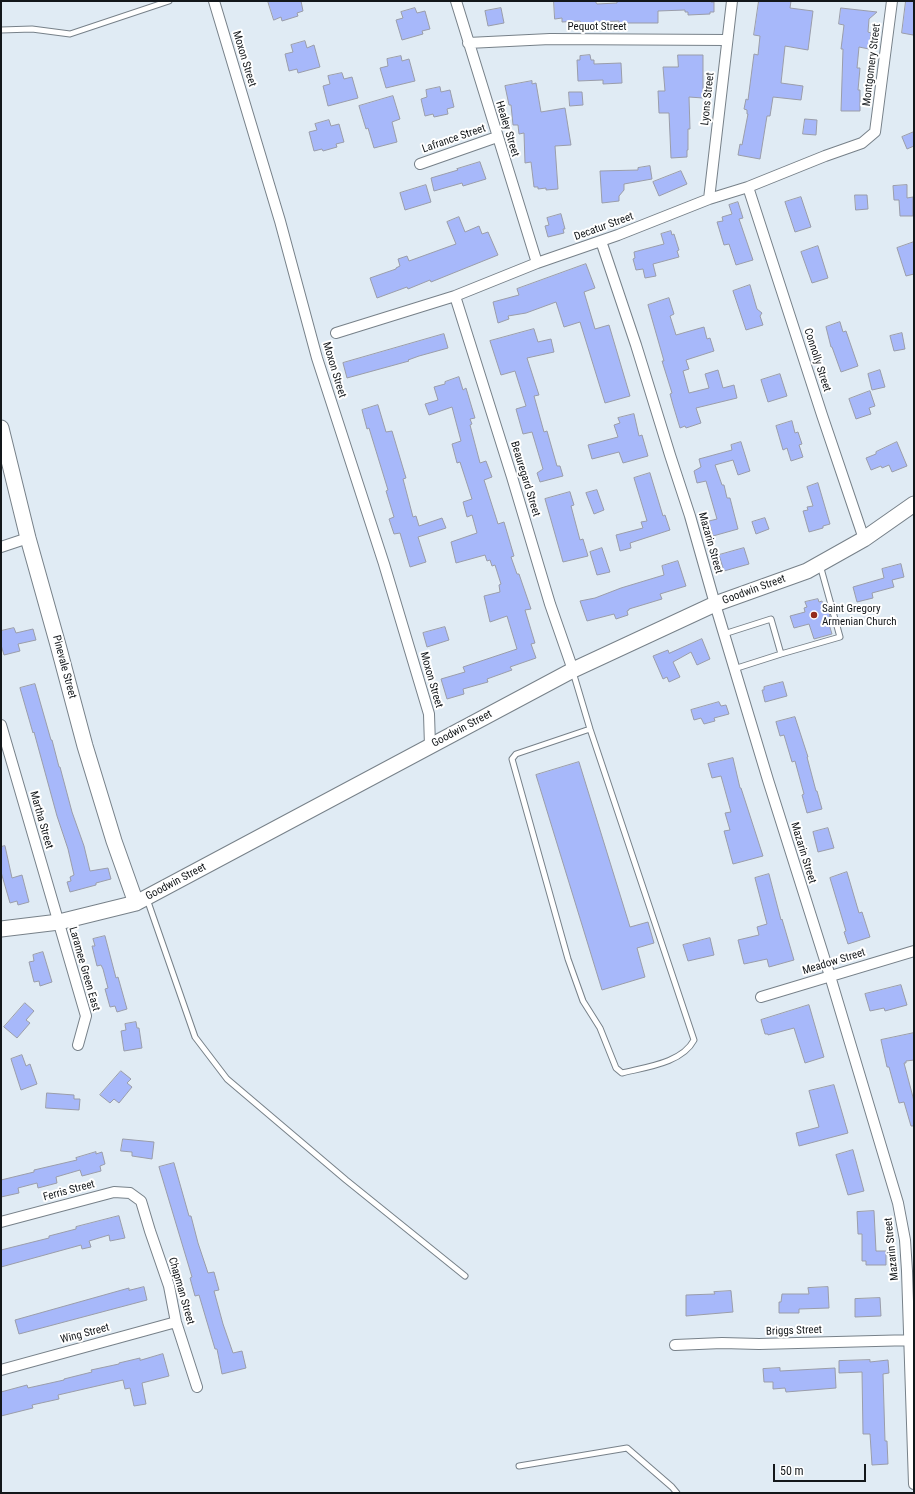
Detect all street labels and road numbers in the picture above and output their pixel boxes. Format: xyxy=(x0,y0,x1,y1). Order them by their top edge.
street label: Pequot Street xyxy=(567,20,627,34)
street label: Montgomery Street xyxy=(860,23,884,107)
street label: Moxon Street xyxy=(229,30,259,88)
street label: Lyons Street xyxy=(699,72,717,126)
street label: Healey Street xyxy=(492,99,522,159)
street label: Lafrance Street xyxy=(421,122,487,156)
street label: Decatur Street xyxy=(573,210,635,244)
street label: Connolly Street xyxy=(801,327,833,393)
street label: Moxon Street xyxy=(319,341,349,399)
street label: Beauregard Street xyxy=(507,440,543,518)
street label: Mazarin Street xyxy=(695,511,725,575)
street label: Goodwin Street xyxy=(721,572,787,608)
street label: Pinevale Street xyxy=(49,634,79,700)
street label: Moxon Street xyxy=(417,651,445,709)
street label: Goodwin Street xyxy=(430,708,494,750)
street label: Martha Street xyxy=(26,790,56,850)
street label: Mazarin Street xyxy=(787,821,819,885)
street label: Goodwin Street xyxy=(144,861,208,903)
street label: Laramee Green East xyxy=(66,925,102,1013)
street label: Meadow Street xyxy=(801,946,867,978)
street label: Ferris Street xyxy=(42,1178,96,1204)
street label: Mazarin Street xyxy=(882,1217,902,1281)
street label: Chapman Street xyxy=(165,1256,197,1326)
street label: Wing Street xyxy=(59,1321,111,1347)
street label: Briggs Street xyxy=(766,1323,822,1339)

